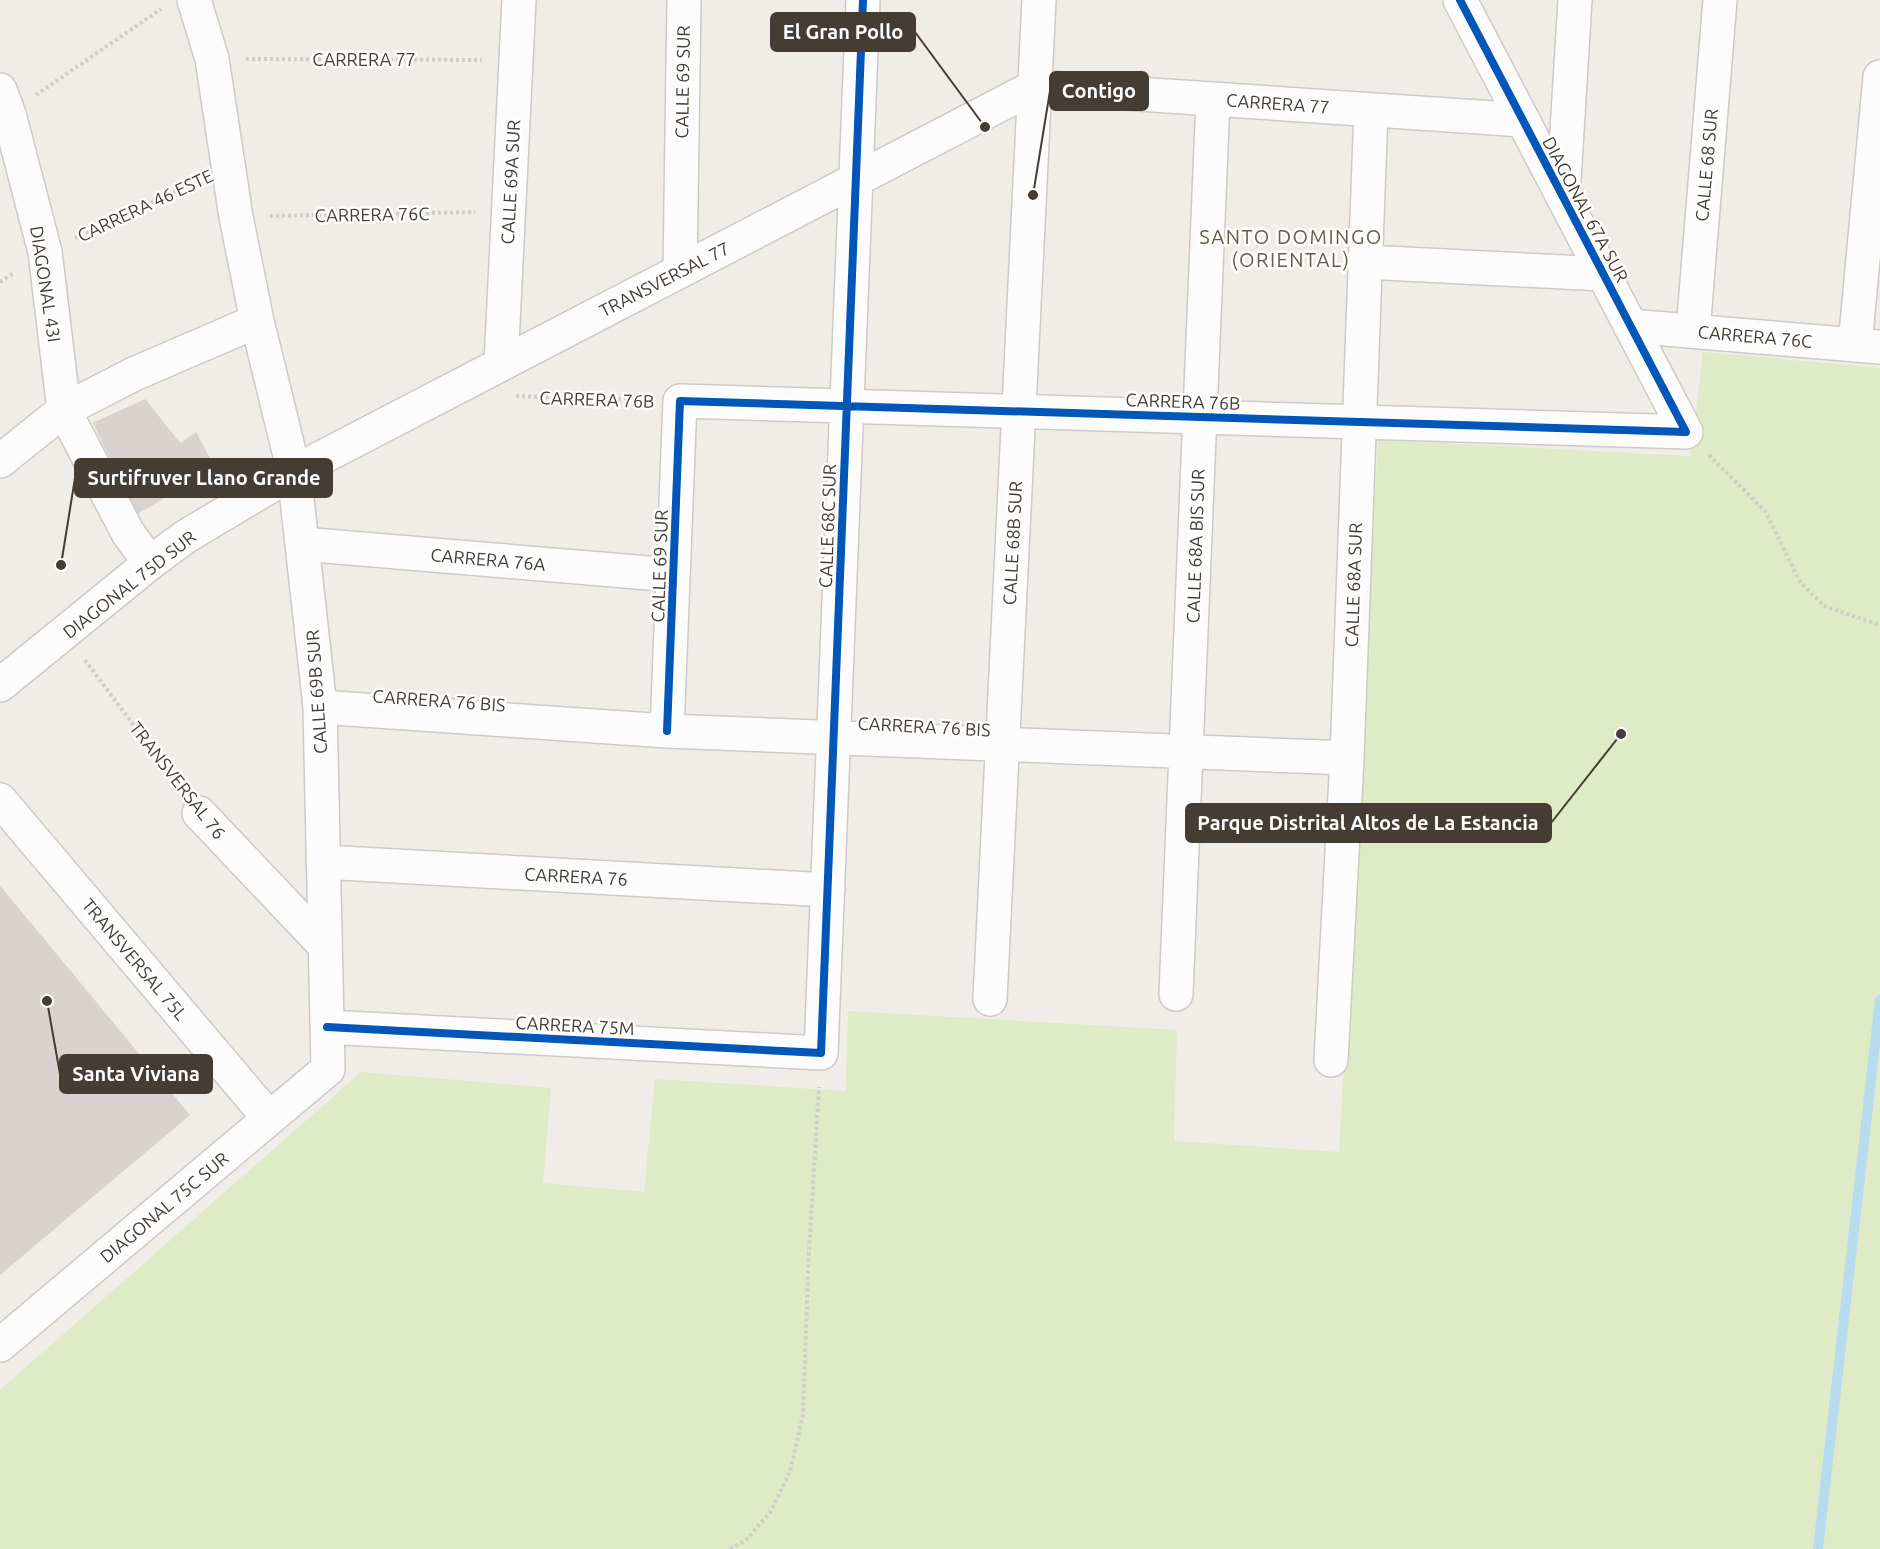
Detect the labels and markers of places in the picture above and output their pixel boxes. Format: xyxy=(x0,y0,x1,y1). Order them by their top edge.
callout: El Gran Pollo xyxy=(771,13,915,51)
callout: Contigo xyxy=(1050,72,1148,110)
callout: Surtifruver Llano Grande xyxy=(75,459,332,497)
callout: Parque Distrital Altos de La Estancia xyxy=(1186,804,1551,842)
callout: Santa Viviana xyxy=(60,1055,212,1093)

